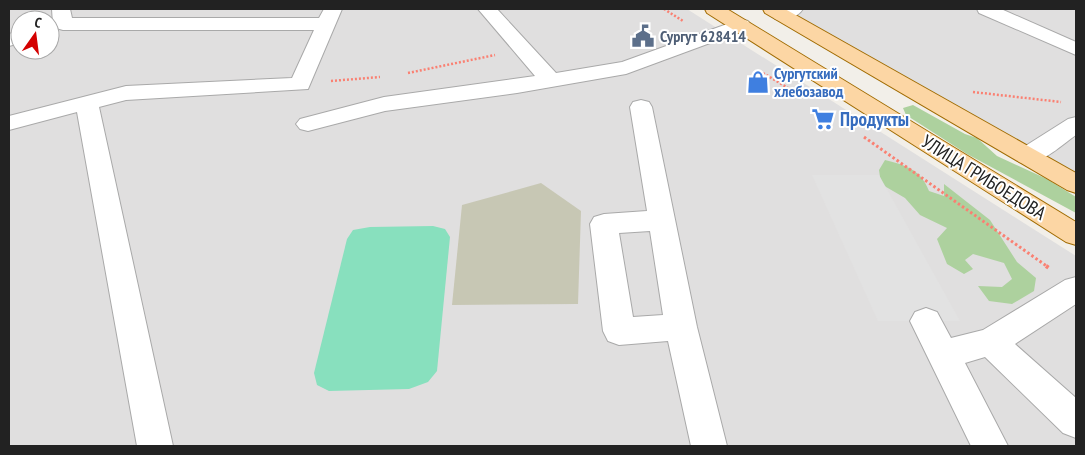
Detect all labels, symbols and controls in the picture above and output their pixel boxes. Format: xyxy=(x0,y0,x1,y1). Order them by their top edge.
north arrow xyxy=(10,10,60,60)
text: С xyxy=(33,13,44,32)
public building icon: Сургут 628414 xyxy=(630,23,656,49)
place label: Сургут 628414 xyxy=(660,26,746,46)
place label: Сургутский хлебозавод xyxy=(774,63,844,101)
shop icon: Сургутский хлебозавод xyxy=(745,69,771,95)
supermarket icon: Продукты xyxy=(810,106,836,132)
place label: Продукты xyxy=(840,107,909,131)
street label: УЛИЦА ГРИБОЕДОВА xyxy=(917,129,1051,225)

